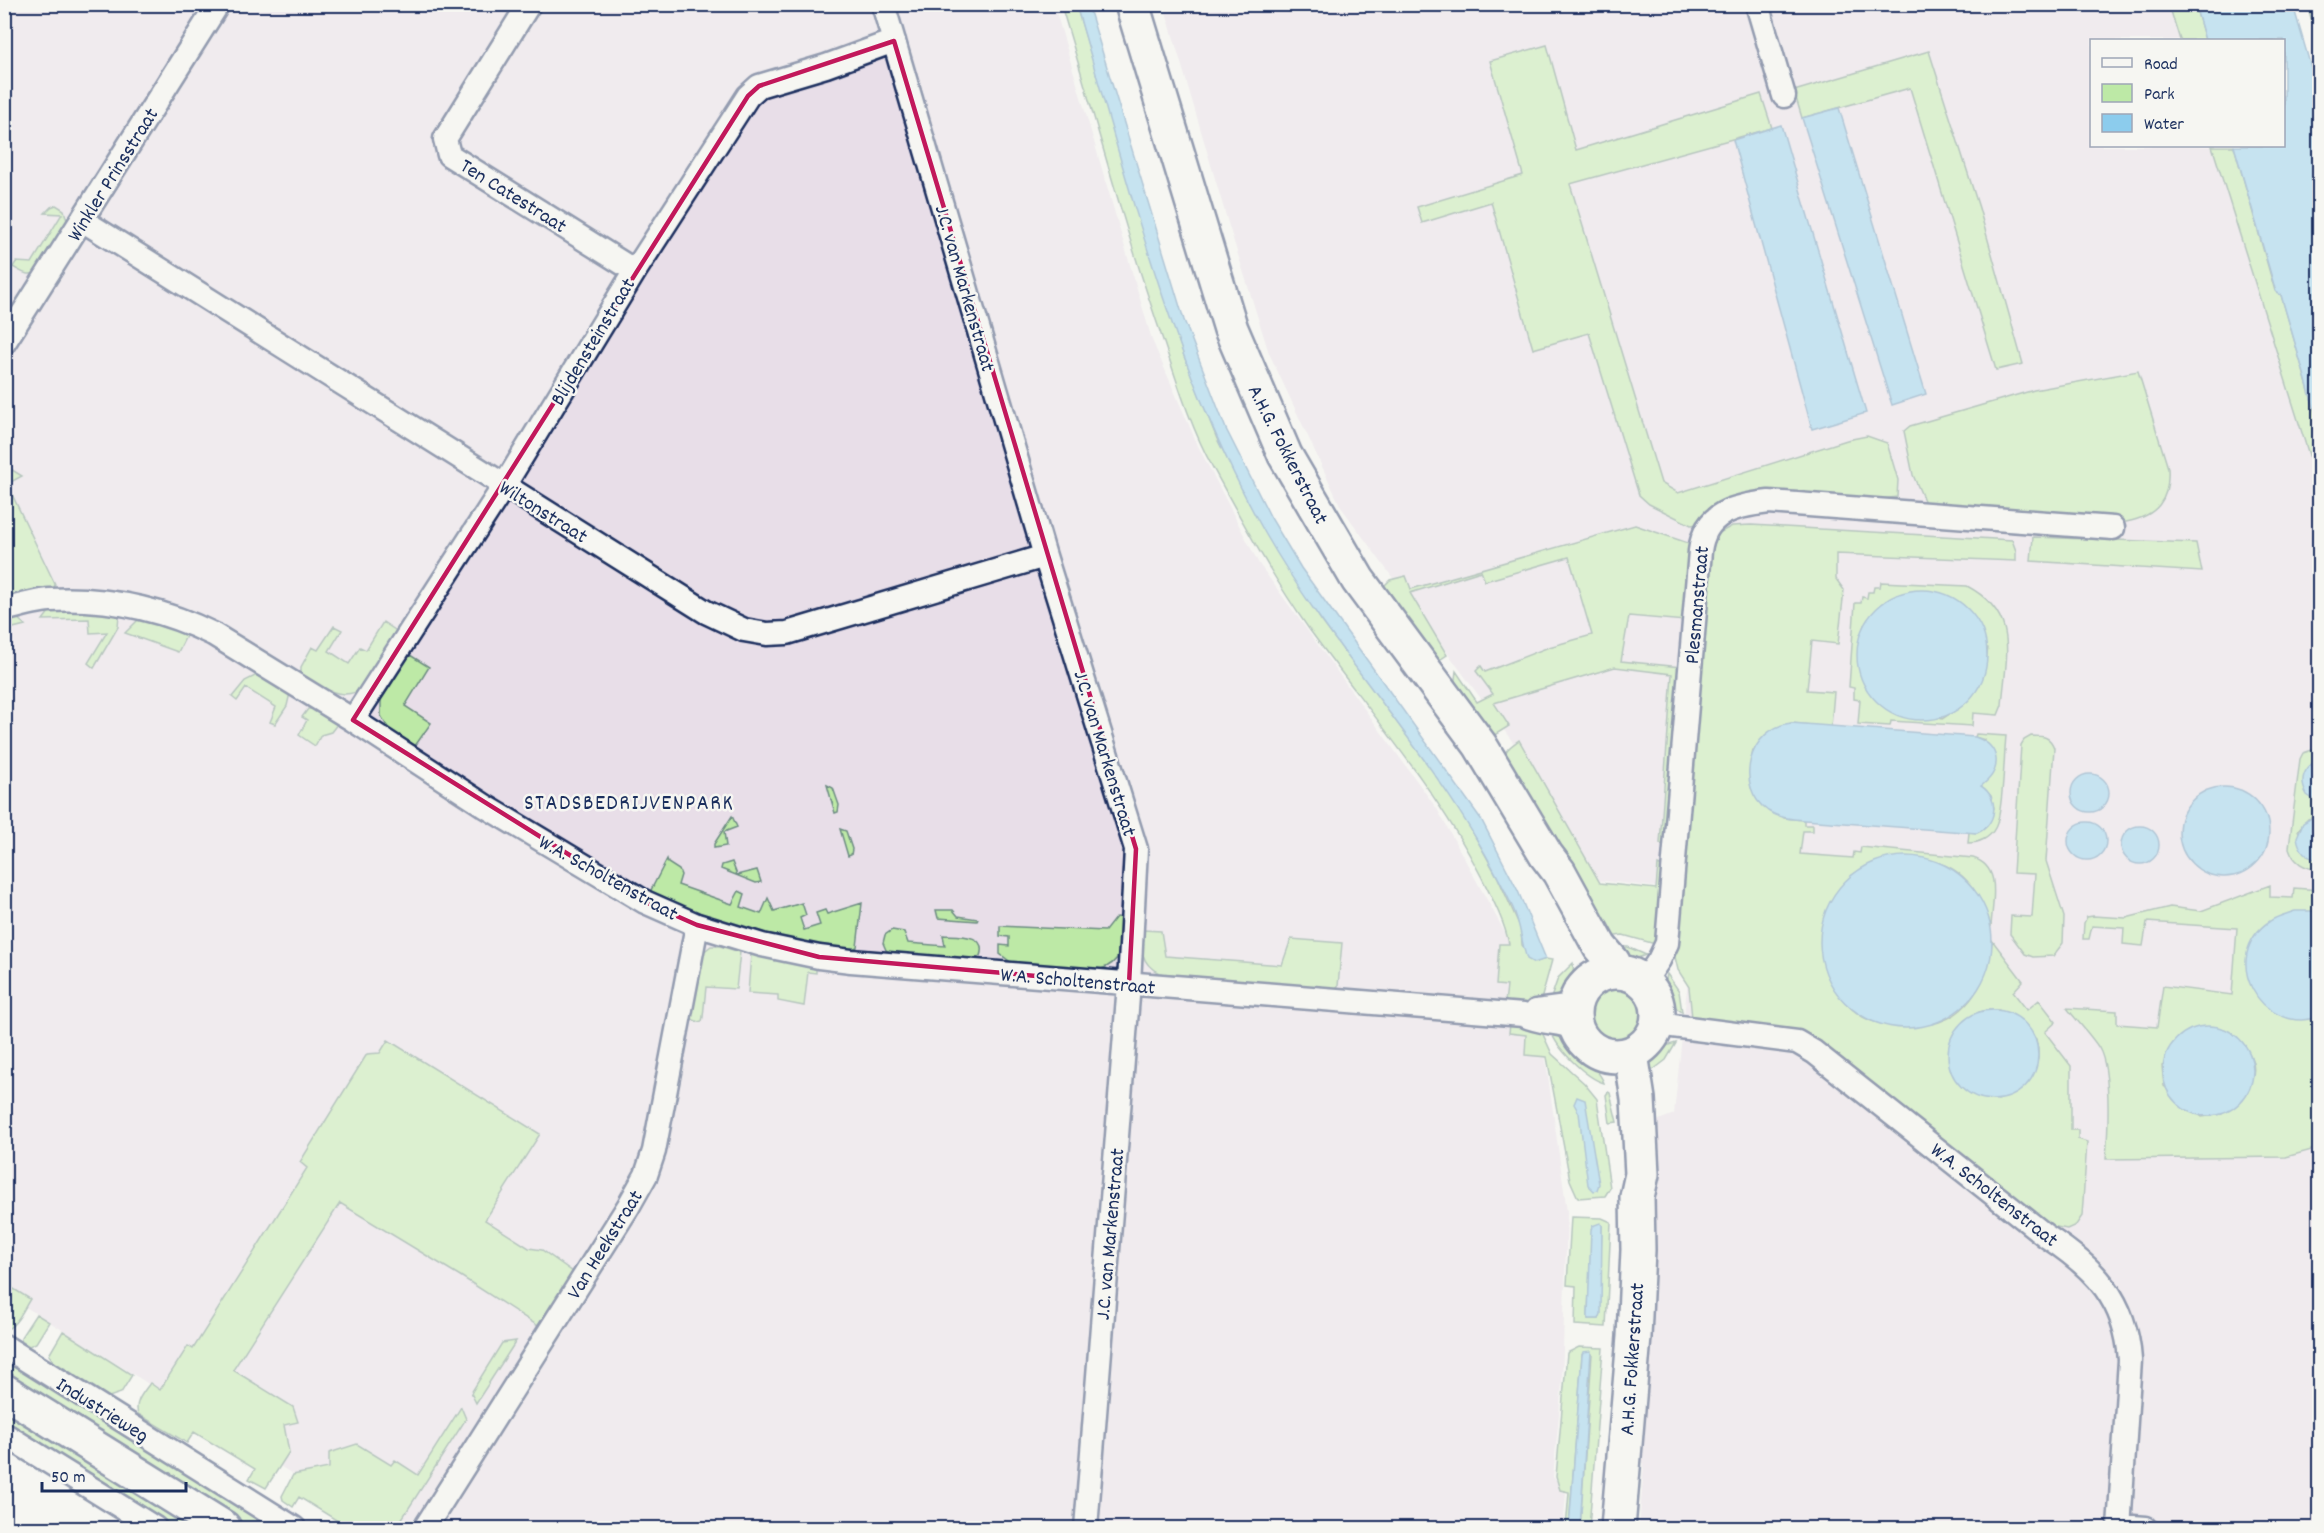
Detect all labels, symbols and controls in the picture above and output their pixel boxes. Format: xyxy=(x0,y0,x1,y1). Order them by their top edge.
legend xyxy=(2090,39,2285,147)
text: Road xyxy=(2144,53,2178,78)
text: Park xyxy=(2144,83,2175,108)
street label: Winkler Prinsstraat xyxy=(61,103,168,248)
text: Water xyxy=(2144,113,2184,138)
street label: Ten Catestraat xyxy=(453,153,572,243)
street label: J.C. van Markenstraat xyxy=(925,202,1001,376)
street label: Blijdensteinstraat xyxy=(545,273,645,412)
street label: A.H.G. Fokkerstraat xyxy=(1238,380,1335,530)
street label: Wiltonstraat xyxy=(492,474,593,553)
street label: Plesmanstraat xyxy=(1679,545,1719,666)
street label: J.C. van Markenstraat xyxy=(1064,667,1143,841)
district label: STADSBEDRIJVENPARK xyxy=(524,789,734,820)
street label: W.A. Scholtenstraat xyxy=(532,829,683,931)
street label: W.A. Scholtenstraat xyxy=(999,961,1157,1005)
street label: W.A. Scholtenstraat xyxy=(1923,1137,2064,1256)
street label: J.C. van Markenstraat xyxy=(1090,1147,1134,1321)
street label: Van Heekstraat xyxy=(561,1185,652,1306)
street label: A.H.G. Fokkerstraat xyxy=(1614,1282,1654,1437)
street label: Industrieweg xyxy=(49,1371,154,1452)
scale bar xyxy=(42,1455,186,1493)
text: 50 m xyxy=(51,1466,86,1491)

